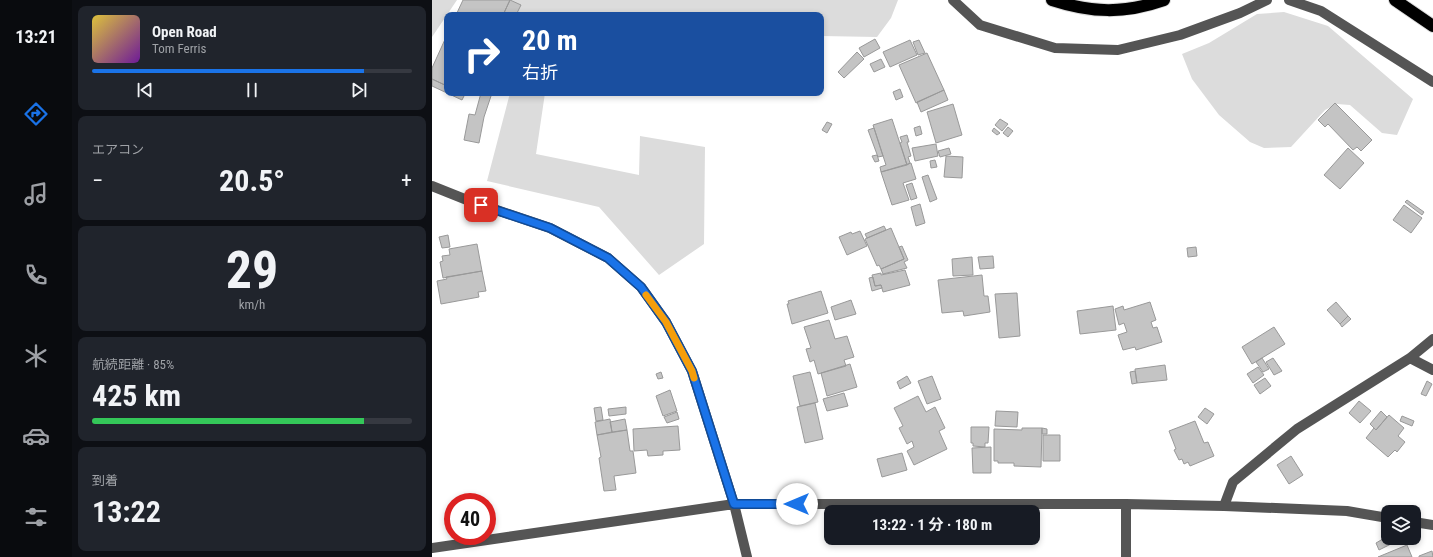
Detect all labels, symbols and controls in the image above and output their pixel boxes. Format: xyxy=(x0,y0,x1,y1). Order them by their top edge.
text: Open Road xyxy=(152,23,217,41)
text: 20 m xyxy=(522,24,578,57)
text: 13:21 xyxy=(15,26,57,47)
icon: right xyxy=(456,28,508,80)
text: Tom Ferris xyxy=(152,41,206,56)
text: 右折 xyxy=(522,62,558,83)
icon: previous xyxy=(134,79,156,101)
icon: pause xyxy=(241,79,263,101)
icon: next xyxy=(348,79,370,101)
icon: directions xyxy=(22,100,50,128)
text: エアコン xyxy=(92,142,144,157)
text: 20.5° xyxy=(219,163,285,198)
text: − xyxy=(92,168,103,193)
text: + xyxy=(401,168,412,193)
icon: music xyxy=(22,180,50,208)
pin xyxy=(464,188,498,222)
icon: arrive xyxy=(470,194,492,216)
text: 29 xyxy=(226,240,278,301)
icon: phone xyxy=(22,261,50,289)
text: km/h xyxy=(239,297,265,312)
icon: climate xyxy=(22,342,50,370)
text: 航続距離 · 85% xyxy=(92,357,174,372)
text: 425 km xyxy=(92,378,181,413)
icon: car xyxy=(22,422,50,450)
text: 到着 xyxy=(92,473,118,488)
position arrow xyxy=(776,483,818,525)
speed limit sign: 40 xyxy=(444,493,496,545)
text: 13:22 xyxy=(92,494,161,529)
icon: filters xyxy=(22,503,50,531)
map controls xyxy=(1381,505,1421,545)
button: layers xyxy=(1381,505,1421,545)
text: 13:22 · 1 分 · 180 m xyxy=(872,516,992,534)

